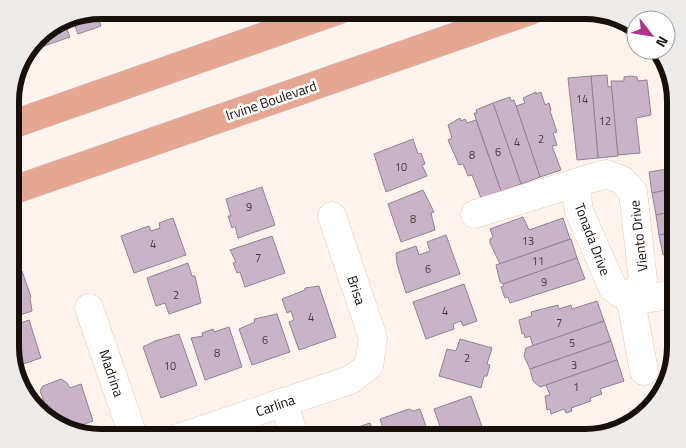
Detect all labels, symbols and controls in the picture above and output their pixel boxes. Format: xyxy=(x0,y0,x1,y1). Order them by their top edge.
north arrow xyxy=(626,10,676,60)
text: N xyxy=(651,32,674,52)
street label: Irvine Boulevard xyxy=(223,75,319,125)
house number: 14 xyxy=(576,91,588,107)
house number: 12 xyxy=(599,113,611,129)
house number: 2 xyxy=(538,131,544,147)
house number: 4 xyxy=(514,134,520,150)
house number: 6 xyxy=(495,144,501,160)
house number: 8 xyxy=(469,147,475,163)
house number: 10 xyxy=(395,159,407,175)
house number: 9 xyxy=(246,199,252,215)
street label: Viento Drive xyxy=(623,199,653,273)
street label: Tonada Drive xyxy=(570,200,616,278)
house number: 8 xyxy=(410,211,416,227)
house number: 13 xyxy=(522,233,534,249)
house number: 4 xyxy=(150,236,156,252)
house number: 7 xyxy=(255,250,261,266)
house number: 11 xyxy=(532,253,544,269)
house number: 6 xyxy=(425,261,431,277)
street label: Brisa xyxy=(342,272,372,308)
house number: 9 xyxy=(541,274,547,290)
house number: 2 xyxy=(173,287,179,303)
house number: 4 xyxy=(442,303,448,319)
house number: 4 xyxy=(308,309,314,325)
house number: 7 xyxy=(556,315,562,331)
house number: 6 xyxy=(262,332,268,348)
house number: 5 xyxy=(569,335,575,351)
house number: 8 xyxy=(214,345,220,361)
street label: Madrina xyxy=(94,347,130,399)
house number: 2 xyxy=(464,350,470,366)
house number: 3 xyxy=(571,357,577,373)
house number: 10 xyxy=(164,358,176,374)
house number: 1 xyxy=(573,379,579,395)
street label: Carlina xyxy=(253,389,297,421)

